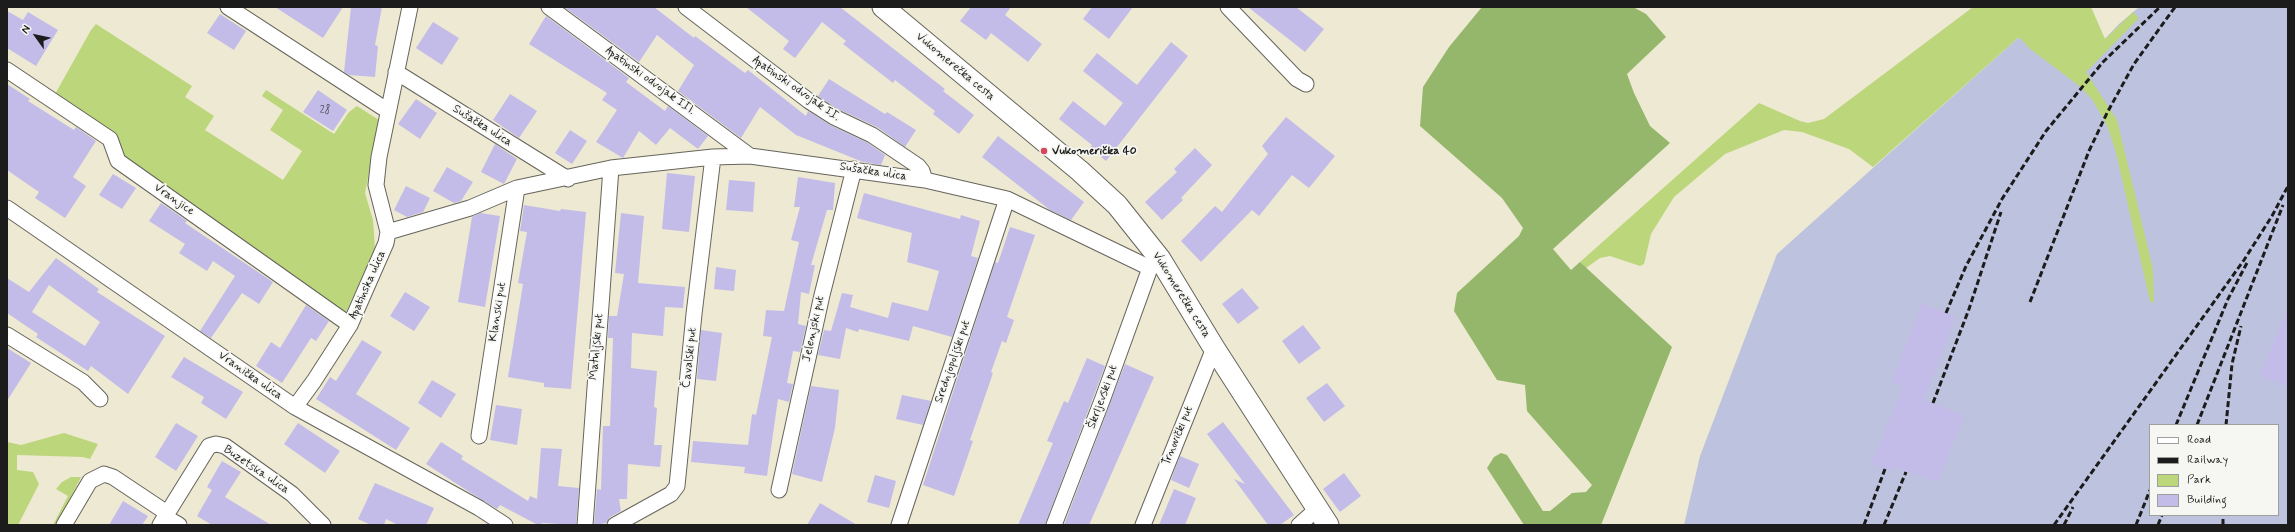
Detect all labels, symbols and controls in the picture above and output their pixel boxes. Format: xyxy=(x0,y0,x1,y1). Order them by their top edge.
north arrow xyxy=(16,16,56,56)
text: N xyxy=(18,23,34,36)
street label: Vukomerečka cesta xyxy=(912,30,998,104)
street label: Apatinski odvojak III. xyxy=(602,44,698,118)
street label: Apatinski odvojak II. xyxy=(749,53,843,125)
street label: Sušačka ulica xyxy=(450,102,514,150)
house number: 28 xyxy=(320,105,330,117)
place label: Vukomerička 40 xyxy=(1052,144,1137,158)
marker: Vukomerička 40 xyxy=(1039,146,1049,156)
street label: Sušačka ulica xyxy=(838,160,908,184)
street label: Vranjice xyxy=(151,181,197,219)
street label: Apatinska ulica xyxy=(346,248,390,322)
street label: Vukomerečka cesta xyxy=(1149,249,1213,341)
street label: Klanski put xyxy=(486,281,510,343)
street label: Jelenjski put xyxy=(800,295,828,363)
street label: Matuljski put xyxy=(587,313,607,381)
street label: Srednjopoljski put xyxy=(932,319,974,405)
street label: Čavalski put xyxy=(680,327,700,389)
street label: Vranička ulica xyxy=(215,349,285,403)
street label: Škrljevski put xyxy=(1085,363,1121,431)
street label: Trnovički put xyxy=(1160,404,1196,468)
legend xyxy=(2149,424,2279,516)
text: Road xyxy=(2187,432,2211,448)
street label: Buzetska ulica xyxy=(220,443,292,497)
text: Railway xyxy=(2187,452,2228,468)
text: Park xyxy=(2187,472,2211,488)
text: Building xyxy=(2187,492,2227,508)

